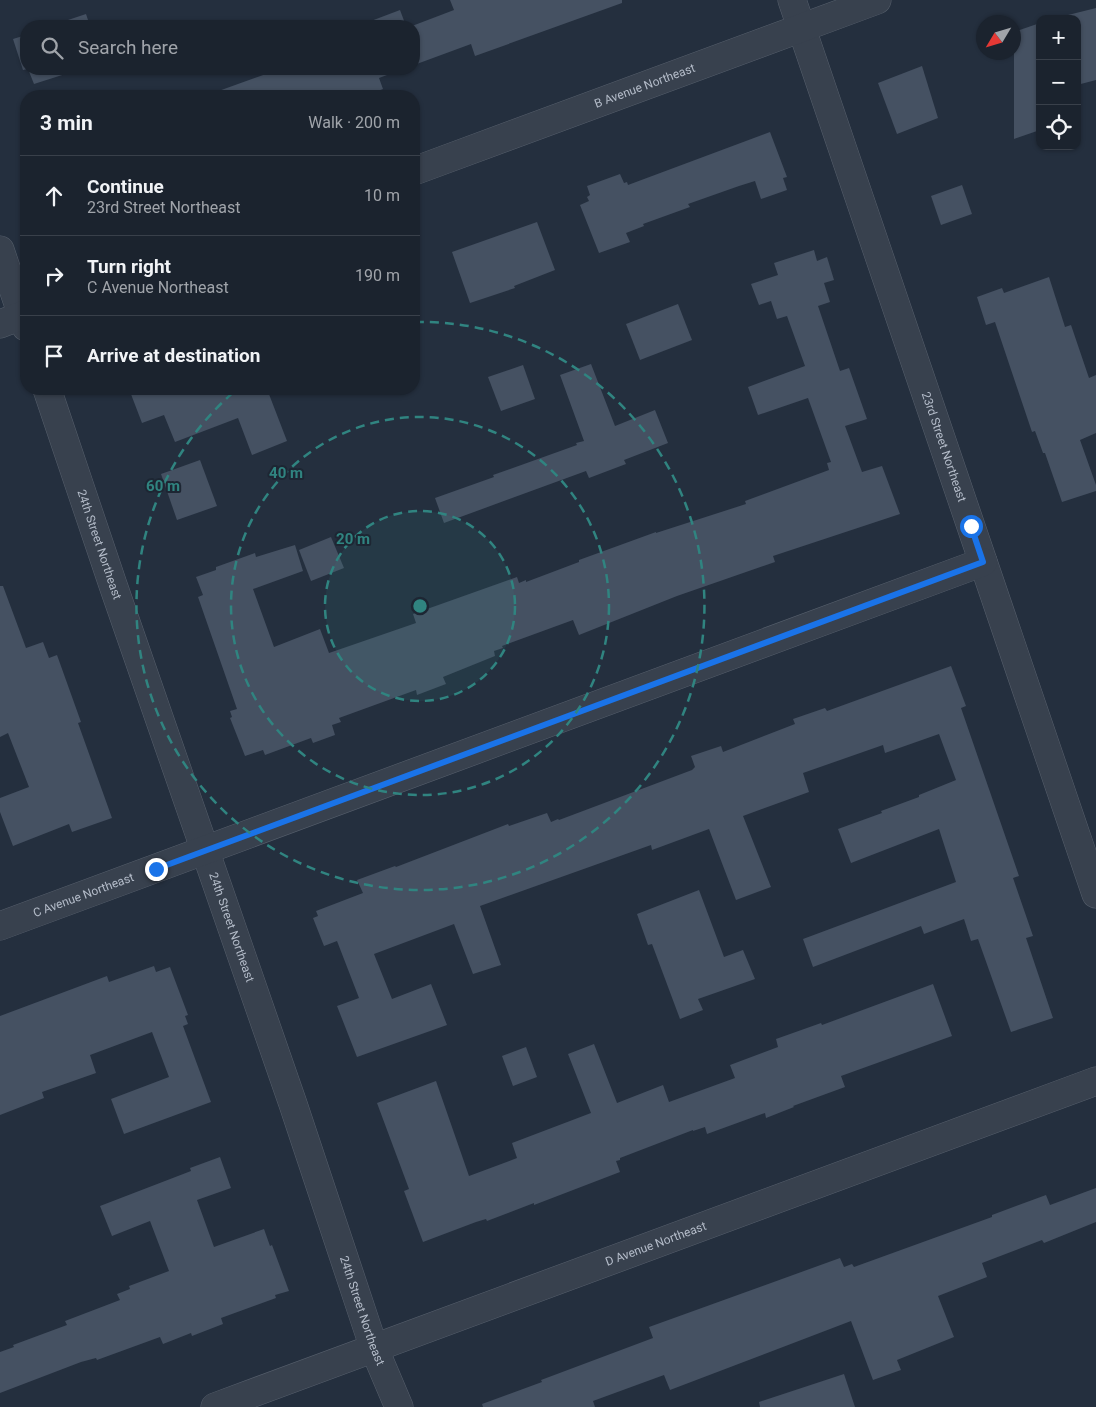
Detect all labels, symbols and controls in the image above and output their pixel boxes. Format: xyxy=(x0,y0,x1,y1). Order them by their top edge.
north arrow xyxy=(976,15,1021,60)
map controls xyxy=(1036,15,1081,150)
button: + xyxy=(1036,15,1081,60)
search box xyxy=(20,20,420,75)
icon: search xyxy=(38,34,66,62)
text: Search here xyxy=(78,36,178,59)
button: − xyxy=(1036,60,1081,105)
street label: B Avenue Northeast xyxy=(593,61,697,111)
button: locate xyxy=(1036,105,1081,150)
text: 3 min xyxy=(40,111,93,135)
text: Walk · 200 m xyxy=(308,113,400,132)
text: Continue xyxy=(87,175,164,198)
icon: ahead xyxy=(40,182,68,210)
text: 10 m xyxy=(364,186,400,205)
text: 23rd Street Northeast xyxy=(87,198,241,217)
text: Turn right xyxy=(87,255,171,278)
icon: right xyxy=(40,262,68,290)
text: 190 m xyxy=(355,266,400,285)
text: C Avenue Northeast xyxy=(87,278,229,297)
icon: arrive xyxy=(40,342,68,370)
text: Arrive at destination xyxy=(87,344,260,367)
street label: 23rd Street Northeast xyxy=(919,390,969,504)
text: 40 m xyxy=(269,464,303,482)
text: 60 m xyxy=(146,477,180,495)
street label: 24th Street Northeast xyxy=(74,488,124,601)
route start xyxy=(960,515,983,538)
text: 20 m xyxy=(336,530,370,548)
centre of rings xyxy=(411,597,429,615)
route end xyxy=(145,858,168,881)
street label: C Avenue Northeast xyxy=(31,870,136,920)
street label: 24th Street Northeast xyxy=(206,871,257,984)
street label: D Avenue Northeast xyxy=(603,1219,708,1269)
street label: 24th Street Northeast xyxy=(337,1254,388,1368)

